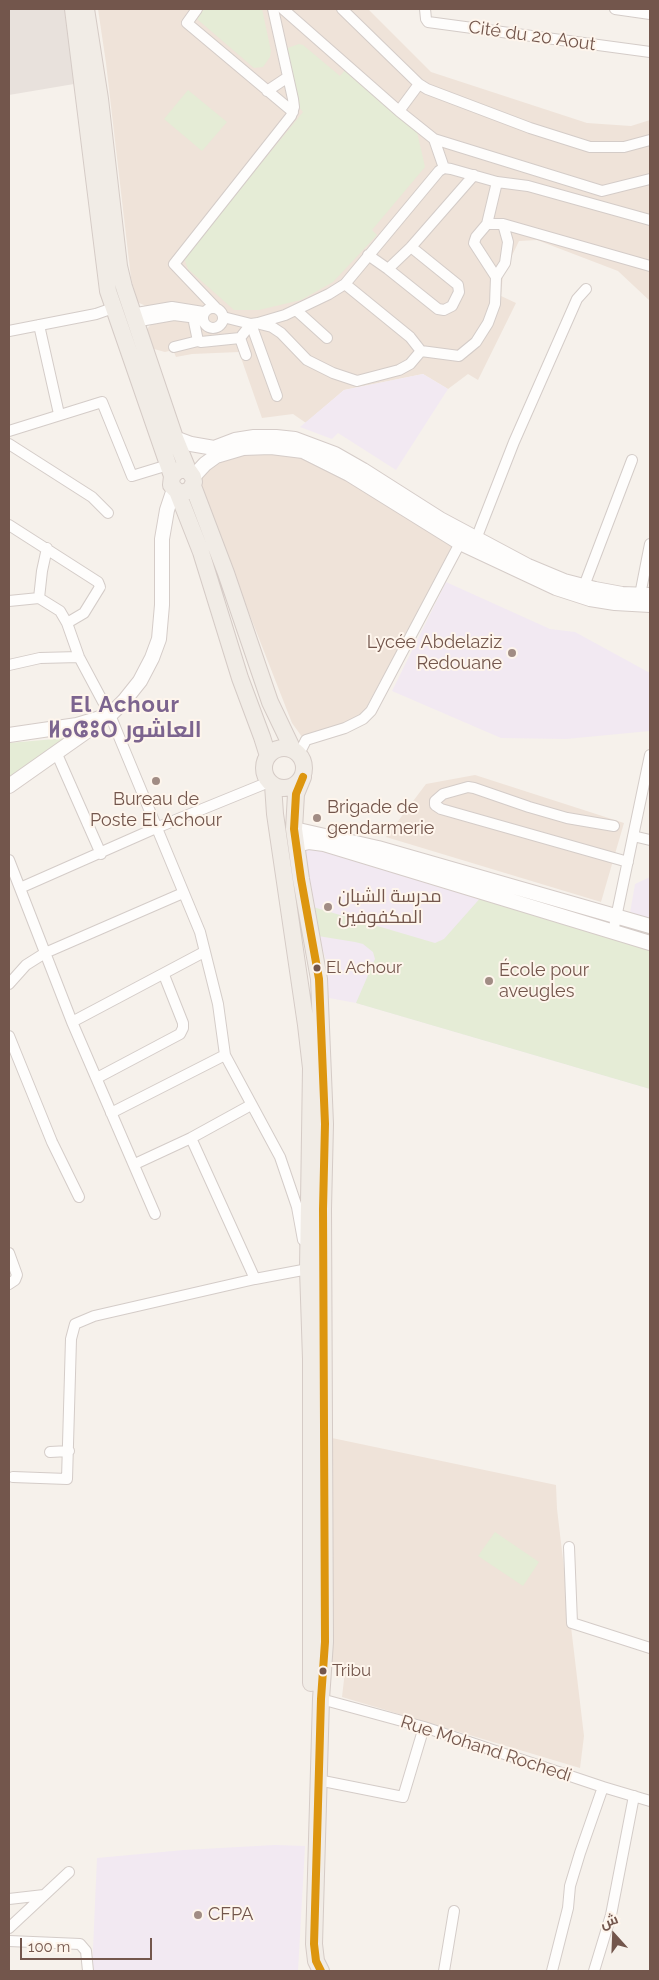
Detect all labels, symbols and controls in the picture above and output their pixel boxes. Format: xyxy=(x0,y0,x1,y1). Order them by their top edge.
street label: Cité du 20 Aout xyxy=(467,16,597,56)
place label: Lycée Abdelaziz Redouane xyxy=(367,632,502,674)
marker: Lycée Abdelaziz Redouane xyxy=(506,647,518,659)
district label: El Achour ⵍⴰⵛⵓⵔ العاشور xyxy=(51,692,199,744)
marker: Bureau de Poste El Achour xyxy=(150,775,162,787)
place label: Bureau de Poste El Achour xyxy=(90,789,222,832)
place label: Brigade de gendarmerie xyxy=(327,797,434,840)
marker: Brigade de gendarmerie xyxy=(311,812,323,824)
place label: مدرسة الشبان المكفوفين xyxy=(338,886,442,929)
marker: مدرسة الشبان المكفوفين xyxy=(322,901,334,913)
place label: El Achour xyxy=(326,958,402,978)
place label: École pour aveugles xyxy=(499,960,589,1002)
marker: El Achour xyxy=(312,963,322,973)
marker: École pour aveugles xyxy=(483,975,495,987)
place label: Tribu xyxy=(332,1661,371,1681)
marker: Tribu xyxy=(318,1666,328,1676)
street label: Rue Mohand Rochedi xyxy=(398,1711,574,1787)
place label: CFPA xyxy=(208,1904,253,1926)
marker: CFPA xyxy=(192,1909,204,1921)
north arrow xyxy=(589,1910,639,1960)
text: ش xyxy=(598,1910,620,1931)
scale bar xyxy=(22,1928,155,1960)
text: 100 m xyxy=(28,1938,70,1956)

